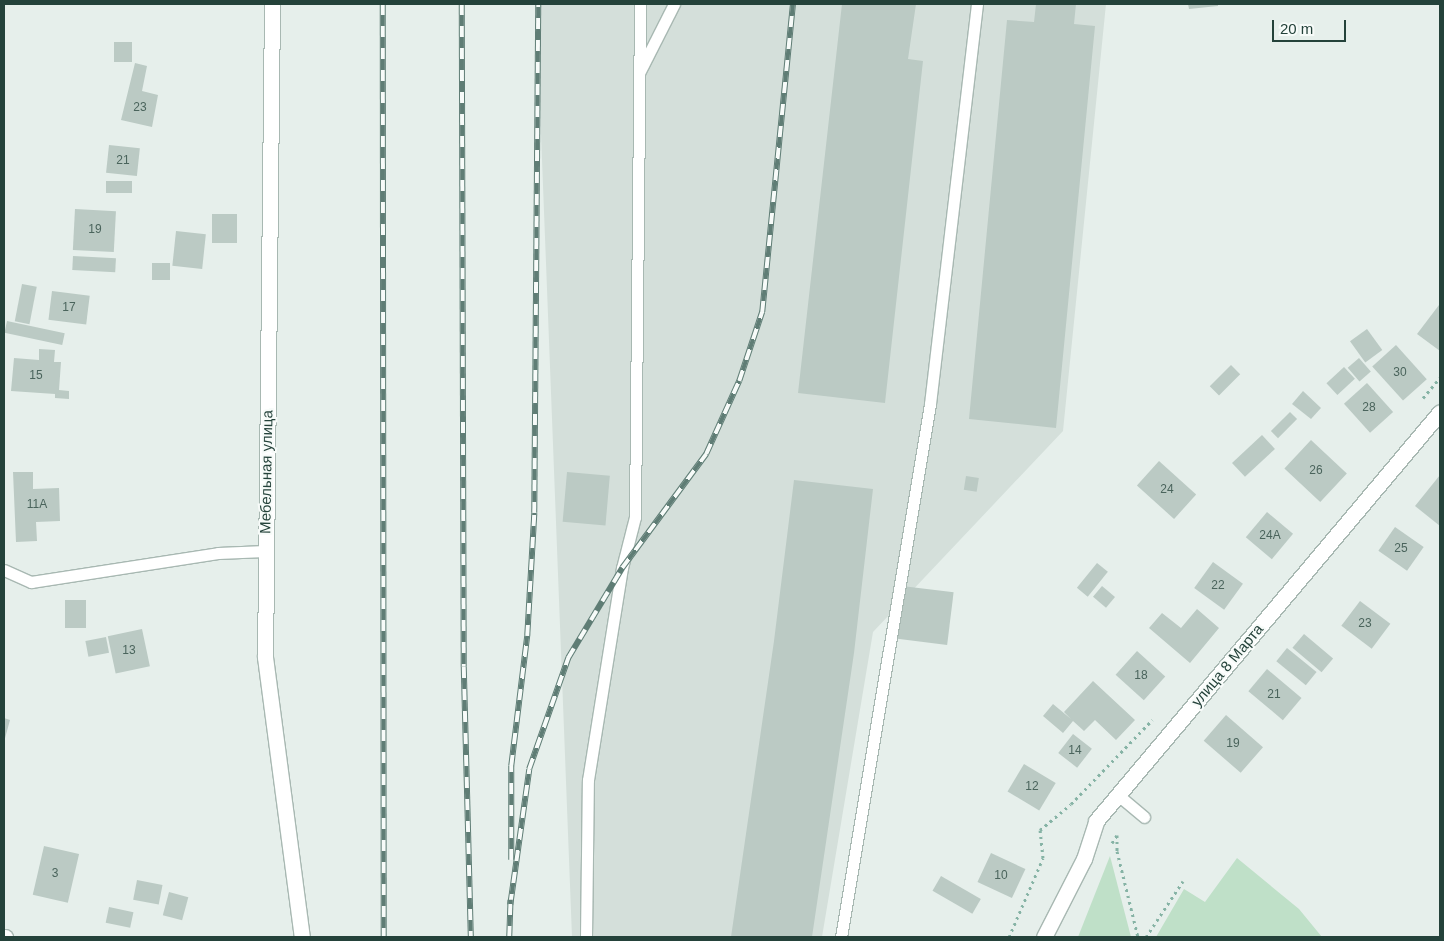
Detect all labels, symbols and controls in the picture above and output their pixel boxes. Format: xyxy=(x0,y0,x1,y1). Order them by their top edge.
scale bar xyxy=(1274,10,1348,42)
text: 20 m xyxy=(1280,20,1313,37)
house number: 23 xyxy=(133,101,147,115)
house number: 21 xyxy=(116,154,130,168)
house number: 19 xyxy=(88,223,102,237)
house number: 17 xyxy=(62,301,76,315)
house number: 30 xyxy=(1393,366,1407,380)
house number: 15 xyxy=(29,369,43,383)
house number: 28 xyxy=(1362,401,1376,415)
street label: Мебельная улица xyxy=(256,410,276,534)
house number: 26 xyxy=(1309,464,1323,478)
house number: 24 xyxy=(1160,483,1174,497)
house number: 11А xyxy=(27,498,47,512)
house number: 24А xyxy=(1259,529,1281,543)
house number: 25 xyxy=(1394,542,1408,556)
house number: 22 xyxy=(1211,579,1225,593)
house number: 23 xyxy=(1358,617,1372,631)
street label: улица 8 Марта xyxy=(1187,620,1267,710)
house number: 13 xyxy=(122,644,136,658)
house number: 18 xyxy=(1134,669,1148,683)
house number: 21 xyxy=(1267,688,1281,702)
house number: 19 xyxy=(1226,737,1240,751)
house number: 14 xyxy=(1068,744,1082,758)
house number: 12 xyxy=(1025,780,1039,794)
house number: 3 xyxy=(52,867,58,881)
house number: 10 xyxy=(994,869,1008,883)

